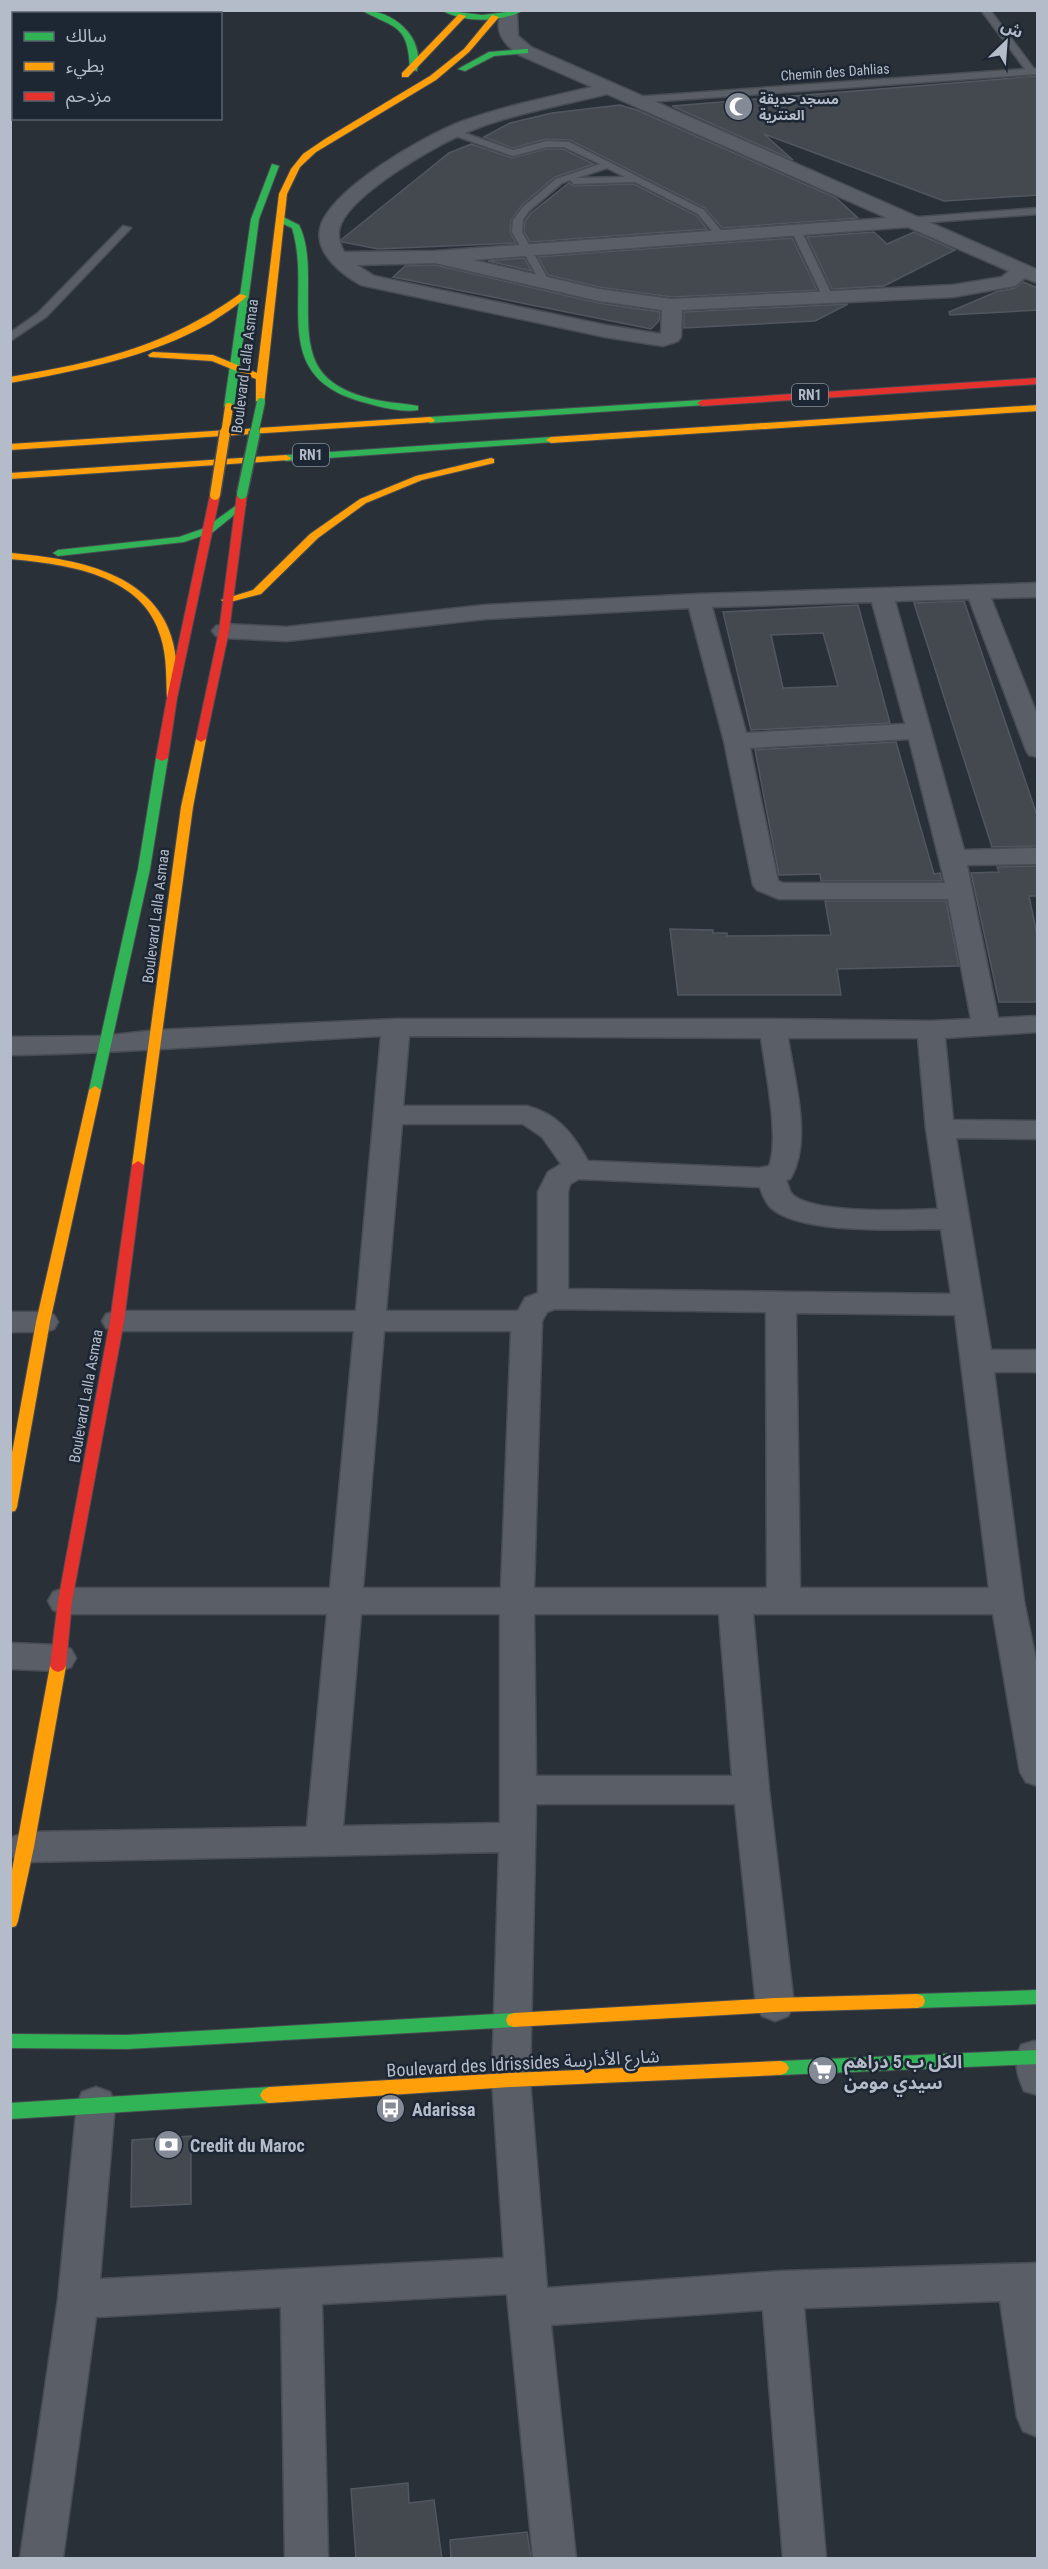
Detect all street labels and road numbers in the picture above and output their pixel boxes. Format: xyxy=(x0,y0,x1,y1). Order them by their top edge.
street label: Chemin des Dahlias xyxy=(780,60,890,84)
street label: Boulevard Lalla Asmaa xyxy=(228,298,262,434)
road number: RN1 xyxy=(792,384,828,406)
road number: RN1 xyxy=(293,444,329,466)
street label: Boulevard Lalla Asmaa xyxy=(139,848,173,984)
street label: Boulevard Lalla Asmaa xyxy=(65,1328,107,1464)
street label: Boulevard des Idrissides شارع الأدارسة xyxy=(386,2045,660,2085)

